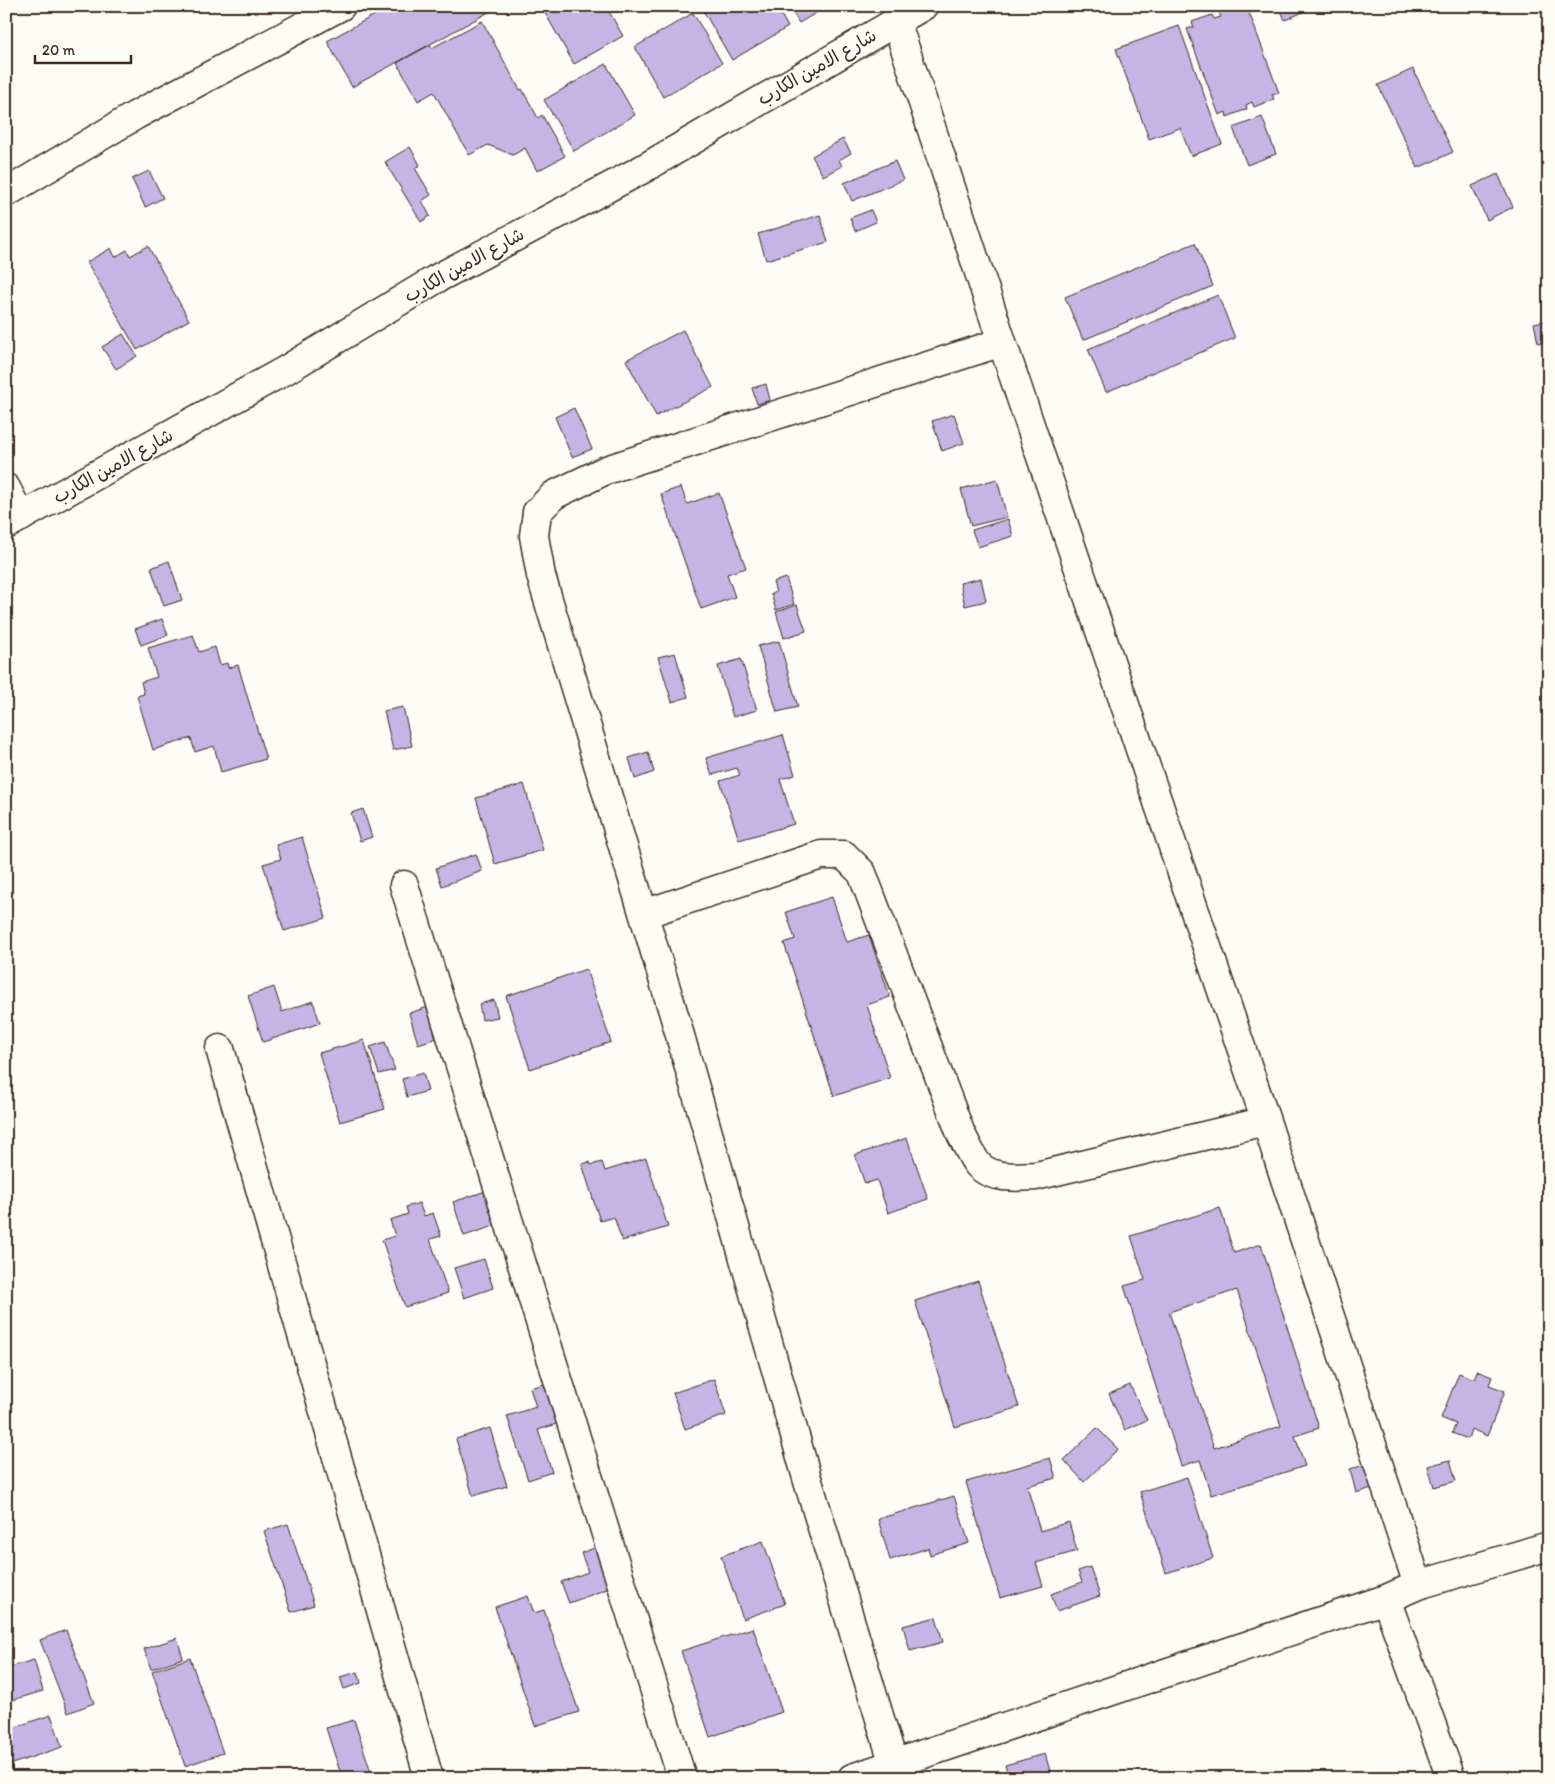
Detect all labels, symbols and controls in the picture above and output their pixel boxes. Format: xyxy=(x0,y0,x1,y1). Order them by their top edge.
street label: شارع الامين الكارب xyxy=(754,24,881,111)
scale bar xyxy=(35,32,131,64)
text: 20 m xyxy=(42,41,76,59)
street label: شارع الامين الكارب xyxy=(400,223,528,308)
street label: شارع الامين الكارب xyxy=(49,424,177,509)

